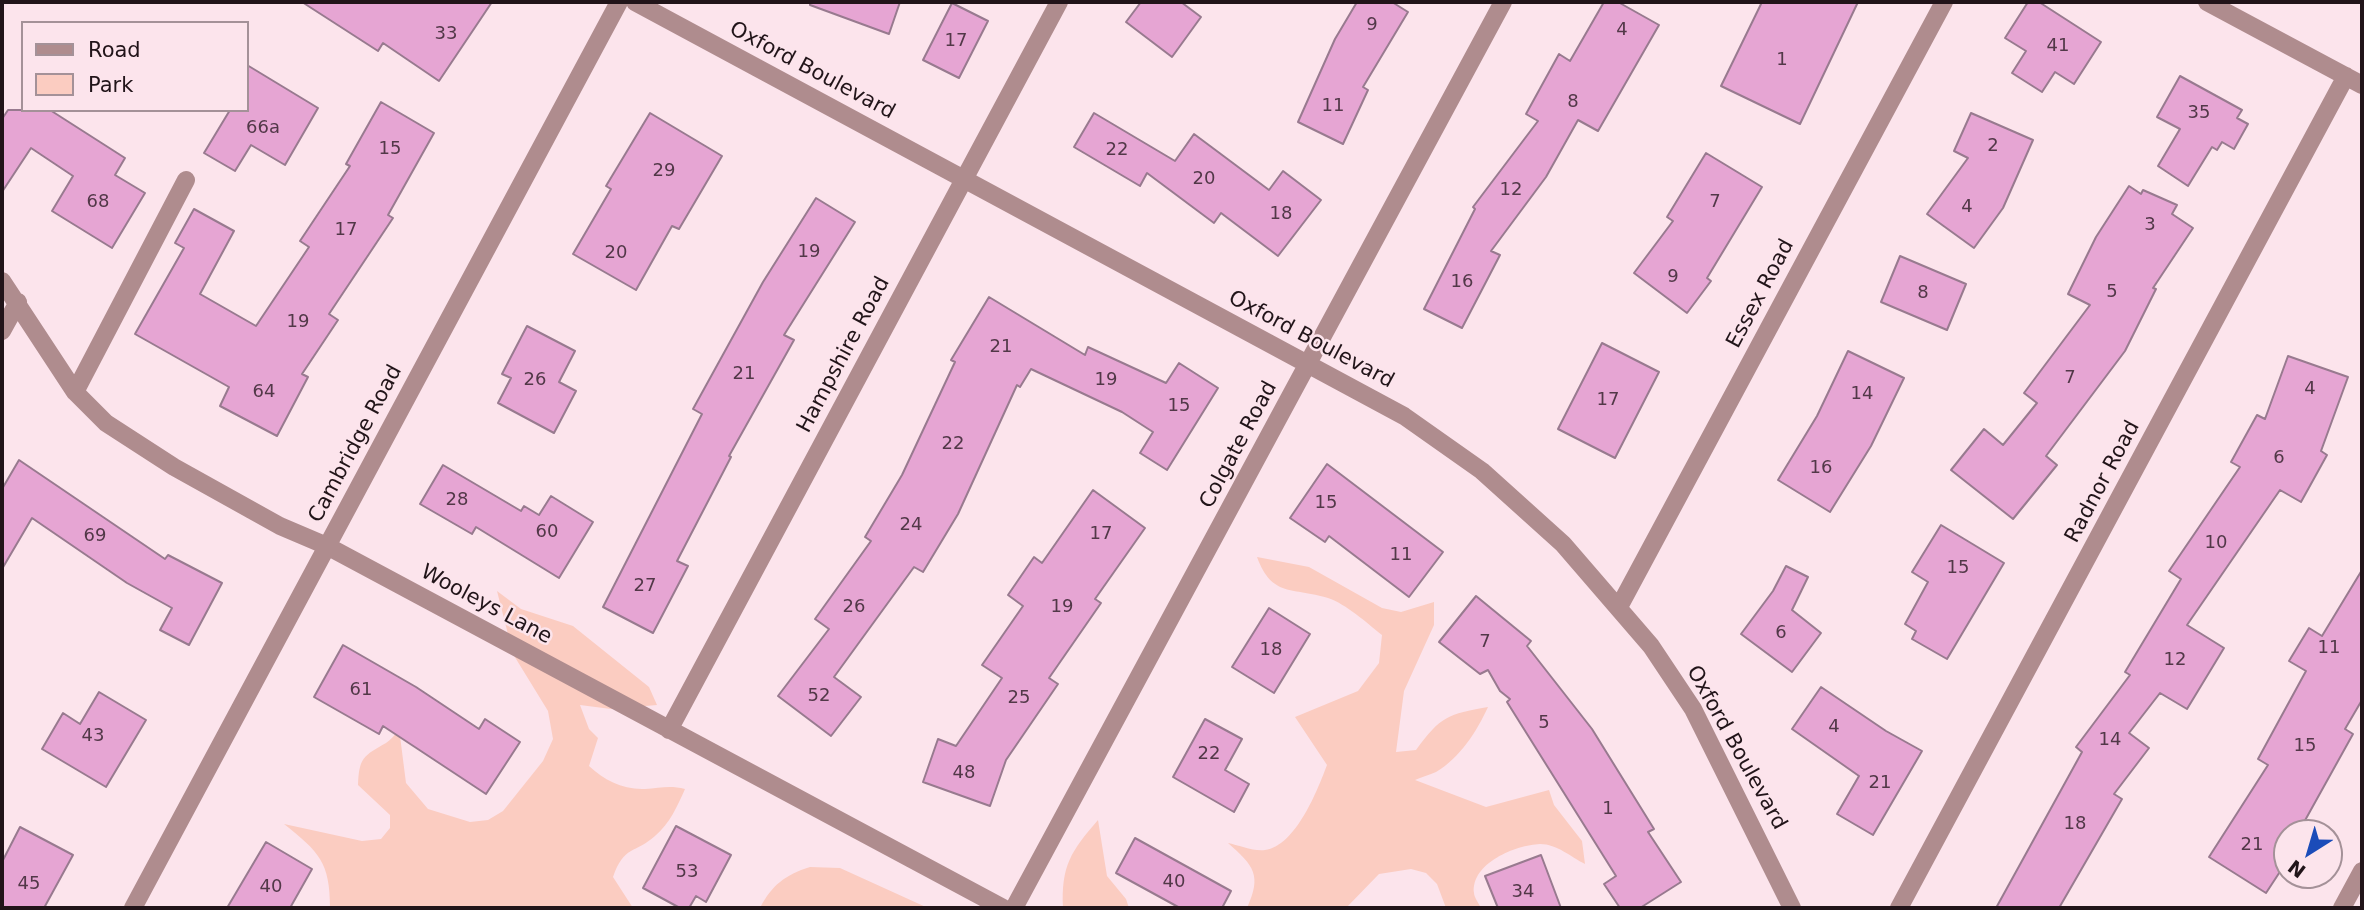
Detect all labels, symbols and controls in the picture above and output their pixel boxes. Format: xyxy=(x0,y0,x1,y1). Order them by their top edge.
house number: 9 xyxy=(1366,14,1378,36)
street label: Oxford Boulevard xyxy=(725,17,899,125)
house number: 4 xyxy=(1616,19,1628,41)
legend xyxy=(21,21,248,112)
house number: 33 xyxy=(435,23,457,45)
house number: 17 xyxy=(945,30,967,52)
house number: 41 xyxy=(2047,35,2069,57)
text: Road xyxy=(88,38,141,62)
house number: 1 xyxy=(1776,49,1788,71)
text: Park xyxy=(88,73,133,97)
house number: 8 xyxy=(1567,91,1579,113)
house number: 11 xyxy=(1322,95,1344,117)
house number: 35 xyxy=(2188,102,2210,124)
house number: 66a xyxy=(246,117,280,139)
house number: 2 xyxy=(1987,135,1999,157)
house number: 15 xyxy=(379,138,401,160)
house number: 22 xyxy=(1106,139,1128,161)
house number: 29 xyxy=(653,160,675,182)
house number: 20 xyxy=(1193,168,1215,190)
house number: 12 xyxy=(1500,179,1522,201)
house number: 68 xyxy=(87,191,109,213)
house number: 7 xyxy=(1709,191,1721,213)
house number: 4 xyxy=(1961,196,1973,218)
house number: 18 xyxy=(1270,203,1292,225)
house number: 3 xyxy=(2144,214,2156,236)
house number: 17 xyxy=(335,219,357,241)
street label: Essex Road xyxy=(1722,235,1800,353)
house number: 19 xyxy=(798,241,820,263)
house number: 20 xyxy=(605,242,627,264)
house number: 9 xyxy=(1667,266,1679,288)
house number: 16 xyxy=(1451,271,1473,293)
street label: Hampshire Road xyxy=(792,273,896,437)
house number: 5 xyxy=(2106,281,2118,303)
house number: 8 xyxy=(1917,282,1929,304)
street label: Oxford Boulevard xyxy=(1224,286,1398,394)
house number: 19 xyxy=(287,311,309,333)
house number: 21 xyxy=(990,336,1012,358)
street label: Cambridge Road xyxy=(304,361,408,527)
house number: 21 xyxy=(733,363,755,385)
house number: 7 xyxy=(2064,367,2076,389)
house number: 26 xyxy=(524,369,546,391)
house number: 19 xyxy=(1095,369,1117,391)
street label: Colgate Road xyxy=(1195,377,1283,513)
house number: 4 xyxy=(2304,378,2316,400)
house number: 64 xyxy=(253,381,275,403)
house number: 14 xyxy=(1851,383,1873,405)
house number: 17 xyxy=(1597,389,1619,411)
house number: 15 xyxy=(1168,395,1190,417)
street label: Radnor Road xyxy=(2060,417,2146,547)
house number: 22 xyxy=(942,433,964,455)
house number: 6 xyxy=(2273,447,2285,469)
house number: 16 xyxy=(1810,457,1832,479)
house number: 28 xyxy=(446,489,468,511)
house number: 15 xyxy=(1315,492,1337,514)
house number: 24 xyxy=(900,514,922,536)
house number: 60 xyxy=(536,521,558,543)
house number: 17 xyxy=(1090,523,1112,545)
house number: 69 xyxy=(84,525,106,547)
house number: 10 xyxy=(2205,532,2227,554)
house number: 11 xyxy=(1390,544,1412,566)
house number: 15 xyxy=(1947,557,1969,579)
street label: Wooleys Lane xyxy=(416,560,556,650)
house number: 27 xyxy=(634,575,656,597)
house number: 26 xyxy=(843,596,865,618)
house number: 19 xyxy=(1051,596,1073,618)
house number: 6 xyxy=(1775,622,1787,644)
house number: 7 xyxy=(1479,631,1491,653)
house number: 11 xyxy=(2318,637,2340,659)
house number: 18 xyxy=(1260,639,1282,661)
house number: 12 xyxy=(2164,649,2186,671)
street label: Oxford Boulevard xyxy=(1680,662,1792,834)
house number: 61 xyxy=(350,679,372,701)
house number: 52 xyxy=(808,685,830,707)
house number: 25 xyxy=(1008,687,1030,709)
house number: 5 xyxy=(1538,712,1550,734)
house number: 4 xyxy=(1828,716,1840,738)
house number: 43 xyxy=(82,725,104,747)
house number: 14 xyxy=(2099,729,2121,751)
house number: 15 xyxy=(2294,735,2316,757)
house number: 22 xyxy=(1198,743,1220,765)
house number: 48 xyxy=(953,762,975,784)
house number: 21 xyxy=(1869,772,1891,794)
house number: 1 xyxy=(1602,798,1614,820)
house number: 18 xyxy=(2064,813,2086,835)
north arrow xyxy=(2273,819,2343,889)
house number: 21 xyxy=(2241,834,2263,856)
text: N xyxy=(2284,856,2310,883)
house number: 53 xyxy=(676,861,698,883)
house number: 40 xyxy=(1163,871,1185,893)
house number: 45 xyxy=(18,873,40,895)
house number: 40 xyxy=(260,876,282,898)
house number: 34 xyxy=(1512,881,1534,903)

